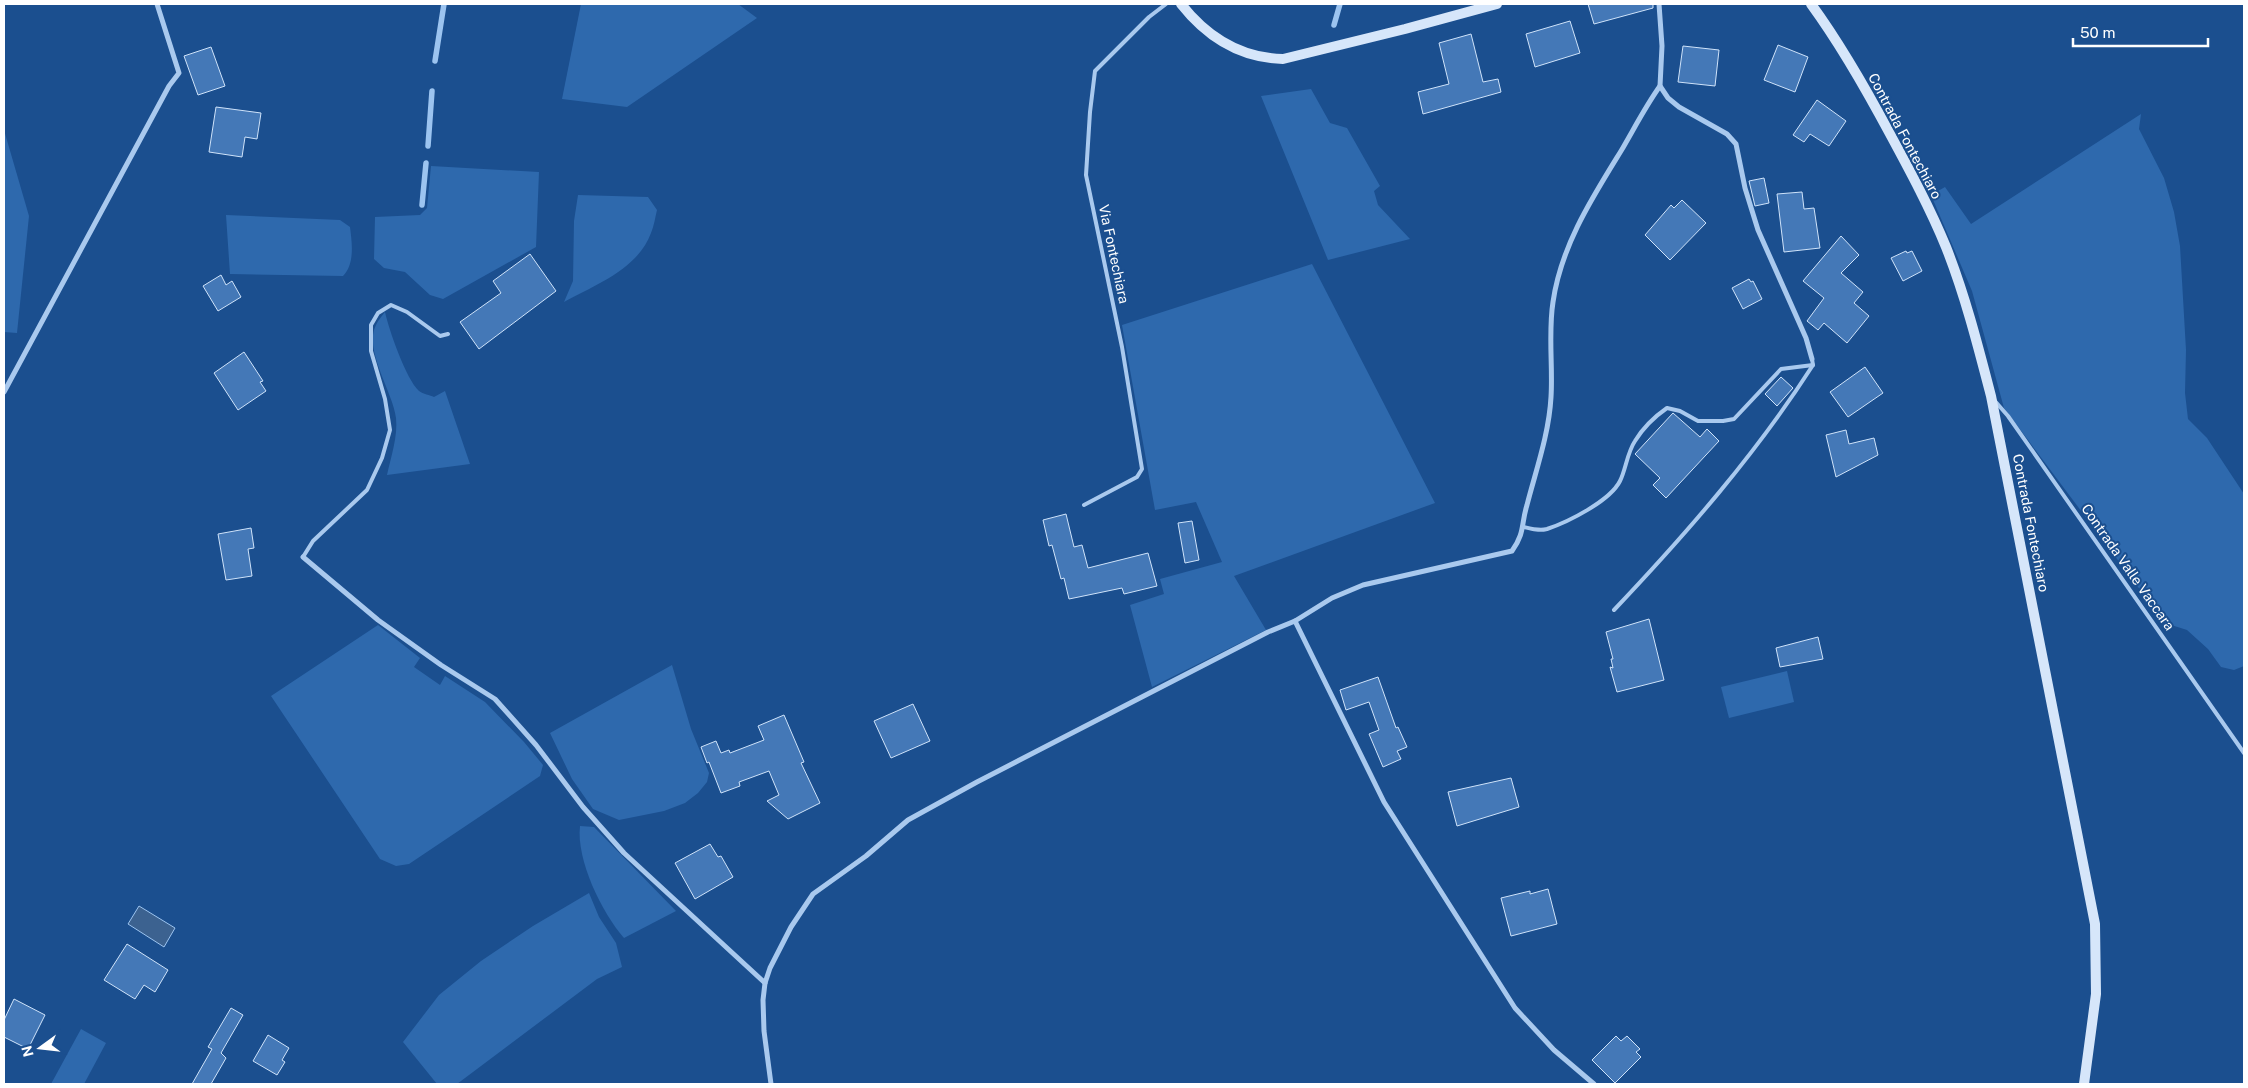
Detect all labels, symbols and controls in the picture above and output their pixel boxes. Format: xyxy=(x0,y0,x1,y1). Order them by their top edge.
scale bar xyxy=(2073,15,2208,47)
text: 50 m xyxy=(2080,24,2115,41)
street label: Contrada Fontechiaro xyxy=(1865,70,1945,202)
street label: Via Fontechiara xyxy=(1096,203,1132,305)
street label: Contrada Fontechiaro xyxy=(2010,453,2052,593)
street label: Contrada Valle Vaccara xyxy=(2078,501,2178,633)
north arrow xyxy=(15,1023,65,1073)
text: N xyxy=(18,1044,37,1059)

